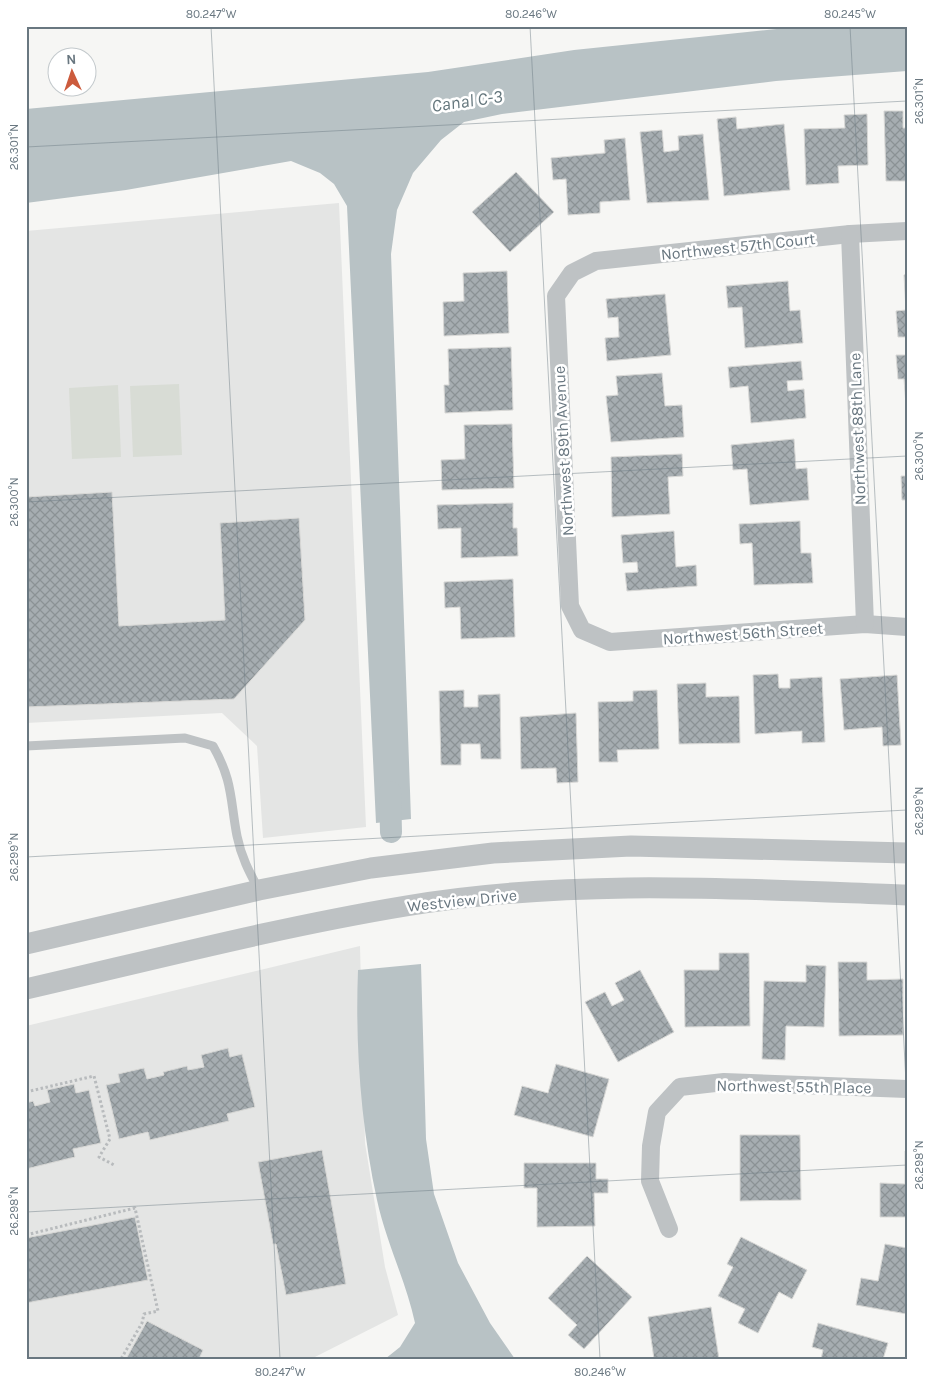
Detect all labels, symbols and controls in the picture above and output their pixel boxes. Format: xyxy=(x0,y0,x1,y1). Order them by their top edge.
text: 80.247°W xyxy=(186,7,237,21)
text: 80.246°W xyxy=(505,7,557,21)
text: 80.245°W xyxy=(824,7,876,21)
north arrow xyxy=(48,48,98,98)
text: N xyxy=(66,51,77,68)
text: 26.301°N xyxy=(912,78,926,124)
water label: Canal C-3 xyxy=(430,85,504,117)
text: 26.301°N xyxy=(7,124,21,170)
street label: Northwest 57th Court xyxy=(660,229,816,264)
street label: Northwest 88th Lane xyxy=(845,352,870,506)
street label: Northwest 89th Avenue xyxy=(550,365,577,537)
text: 26.300°N xyxy=(912,431,926,481)
text: 26.300°N xyxy=(7,477,21,527)
street label: Northwest 56th Street xyxy=(662,618,824,649)
text: 26.299°N xyxy=(912,786,926,836)
text: 26.299°N xyxy=(7,832,21,882)
street label: Westview Drive xyxy=(406,885,518,916)
street label: Northwest 55th Place xyxy=(716,1076,872,1097)
text: 26.298°N xyxy=(912,1140,926,1190)
text: 26.298°N xyxy=(7,1186,21,1236)
text: 80.247°W xyxy=(255,1365,306,1379)
text: 80.246°W xyxy=(574,1365,626,1379)

